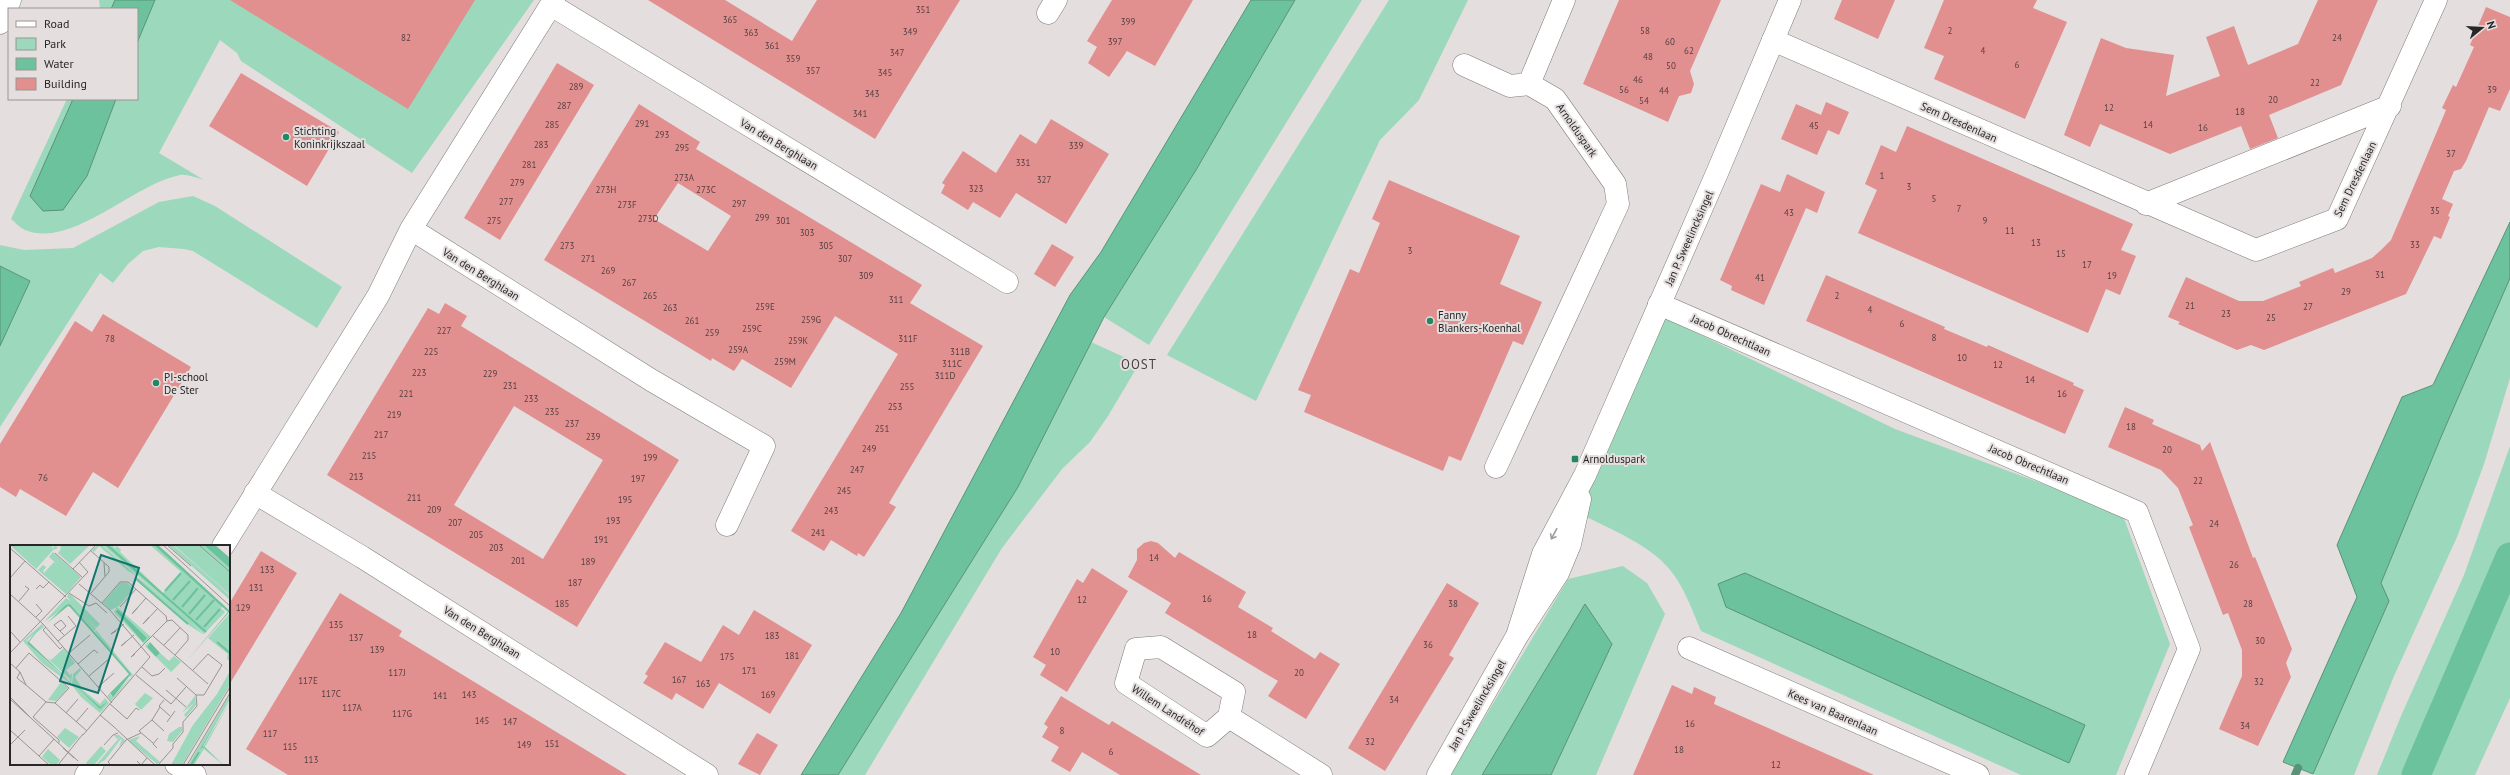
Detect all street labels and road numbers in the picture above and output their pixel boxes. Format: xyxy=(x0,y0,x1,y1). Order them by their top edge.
street label: Sem Dresdenlaan xyxy=(1919,99,1999,145)
street label: Arnolduspark xyxy=(1553,101,1601,160)
street label: Van den Berghlaan xyxy=(737,115,820,173)
street label: Sem Dresdenlaan xyxy=(2331,139,2379,219)
street label: Jan P. Sweelincksingel xyxy=(1661,188,1717,289)
street label: Van den Berghlaan xyxy=(439,244,522,303)
street label: Jacob Obrechtlaan xyxy=(1688,311,1773,359)
street label: Jacob Obrechtlaan xyxy=(1986,440,2071,487)
street label: Van den Berghlaan xyxy=(440,602,523,661)
street label: Jan P. Sweelincksingel xyxy=(1445,657,1509,754)
street label: Willem Landréhof xyxy=(1129,681,1207,739)
street label: Kees van Baarenlaan xyxy=(1786,686,1880,738)

